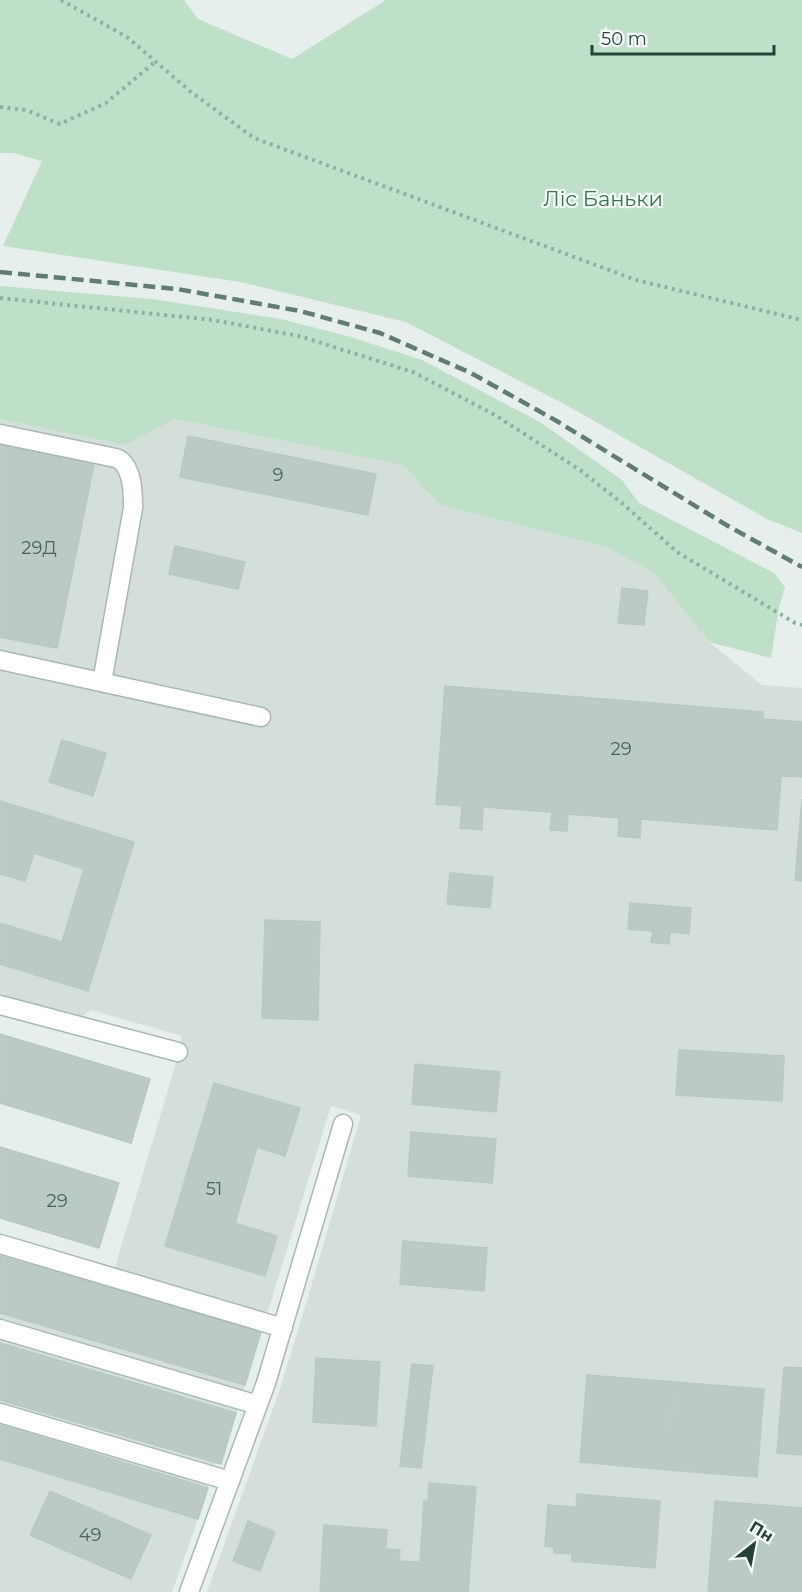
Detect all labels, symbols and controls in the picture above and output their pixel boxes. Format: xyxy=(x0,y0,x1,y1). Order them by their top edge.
scale bar xyxy=(592,18,774,56)
text: 50 m xyxy=(601,28,647,50)
park label: Ліс Баньки xyxy=(543,186,663,211)
house number: 9 xyxy=(273,464,284,486)
house number: 29Д xyxy=(21,537,57,559)
house number: 29 xyxy=(610,738,632,760)
house number: 51 xyxy=(206,1178,222,1200)
house number: 29 xyxy=(46,1190,68,1212)
north arrow xyxy=(724,1514,784,1574)
text: Пн xyxy=(746,1517,777,1546)
house number: 49 xyxy=(79,1524,101,1546)

